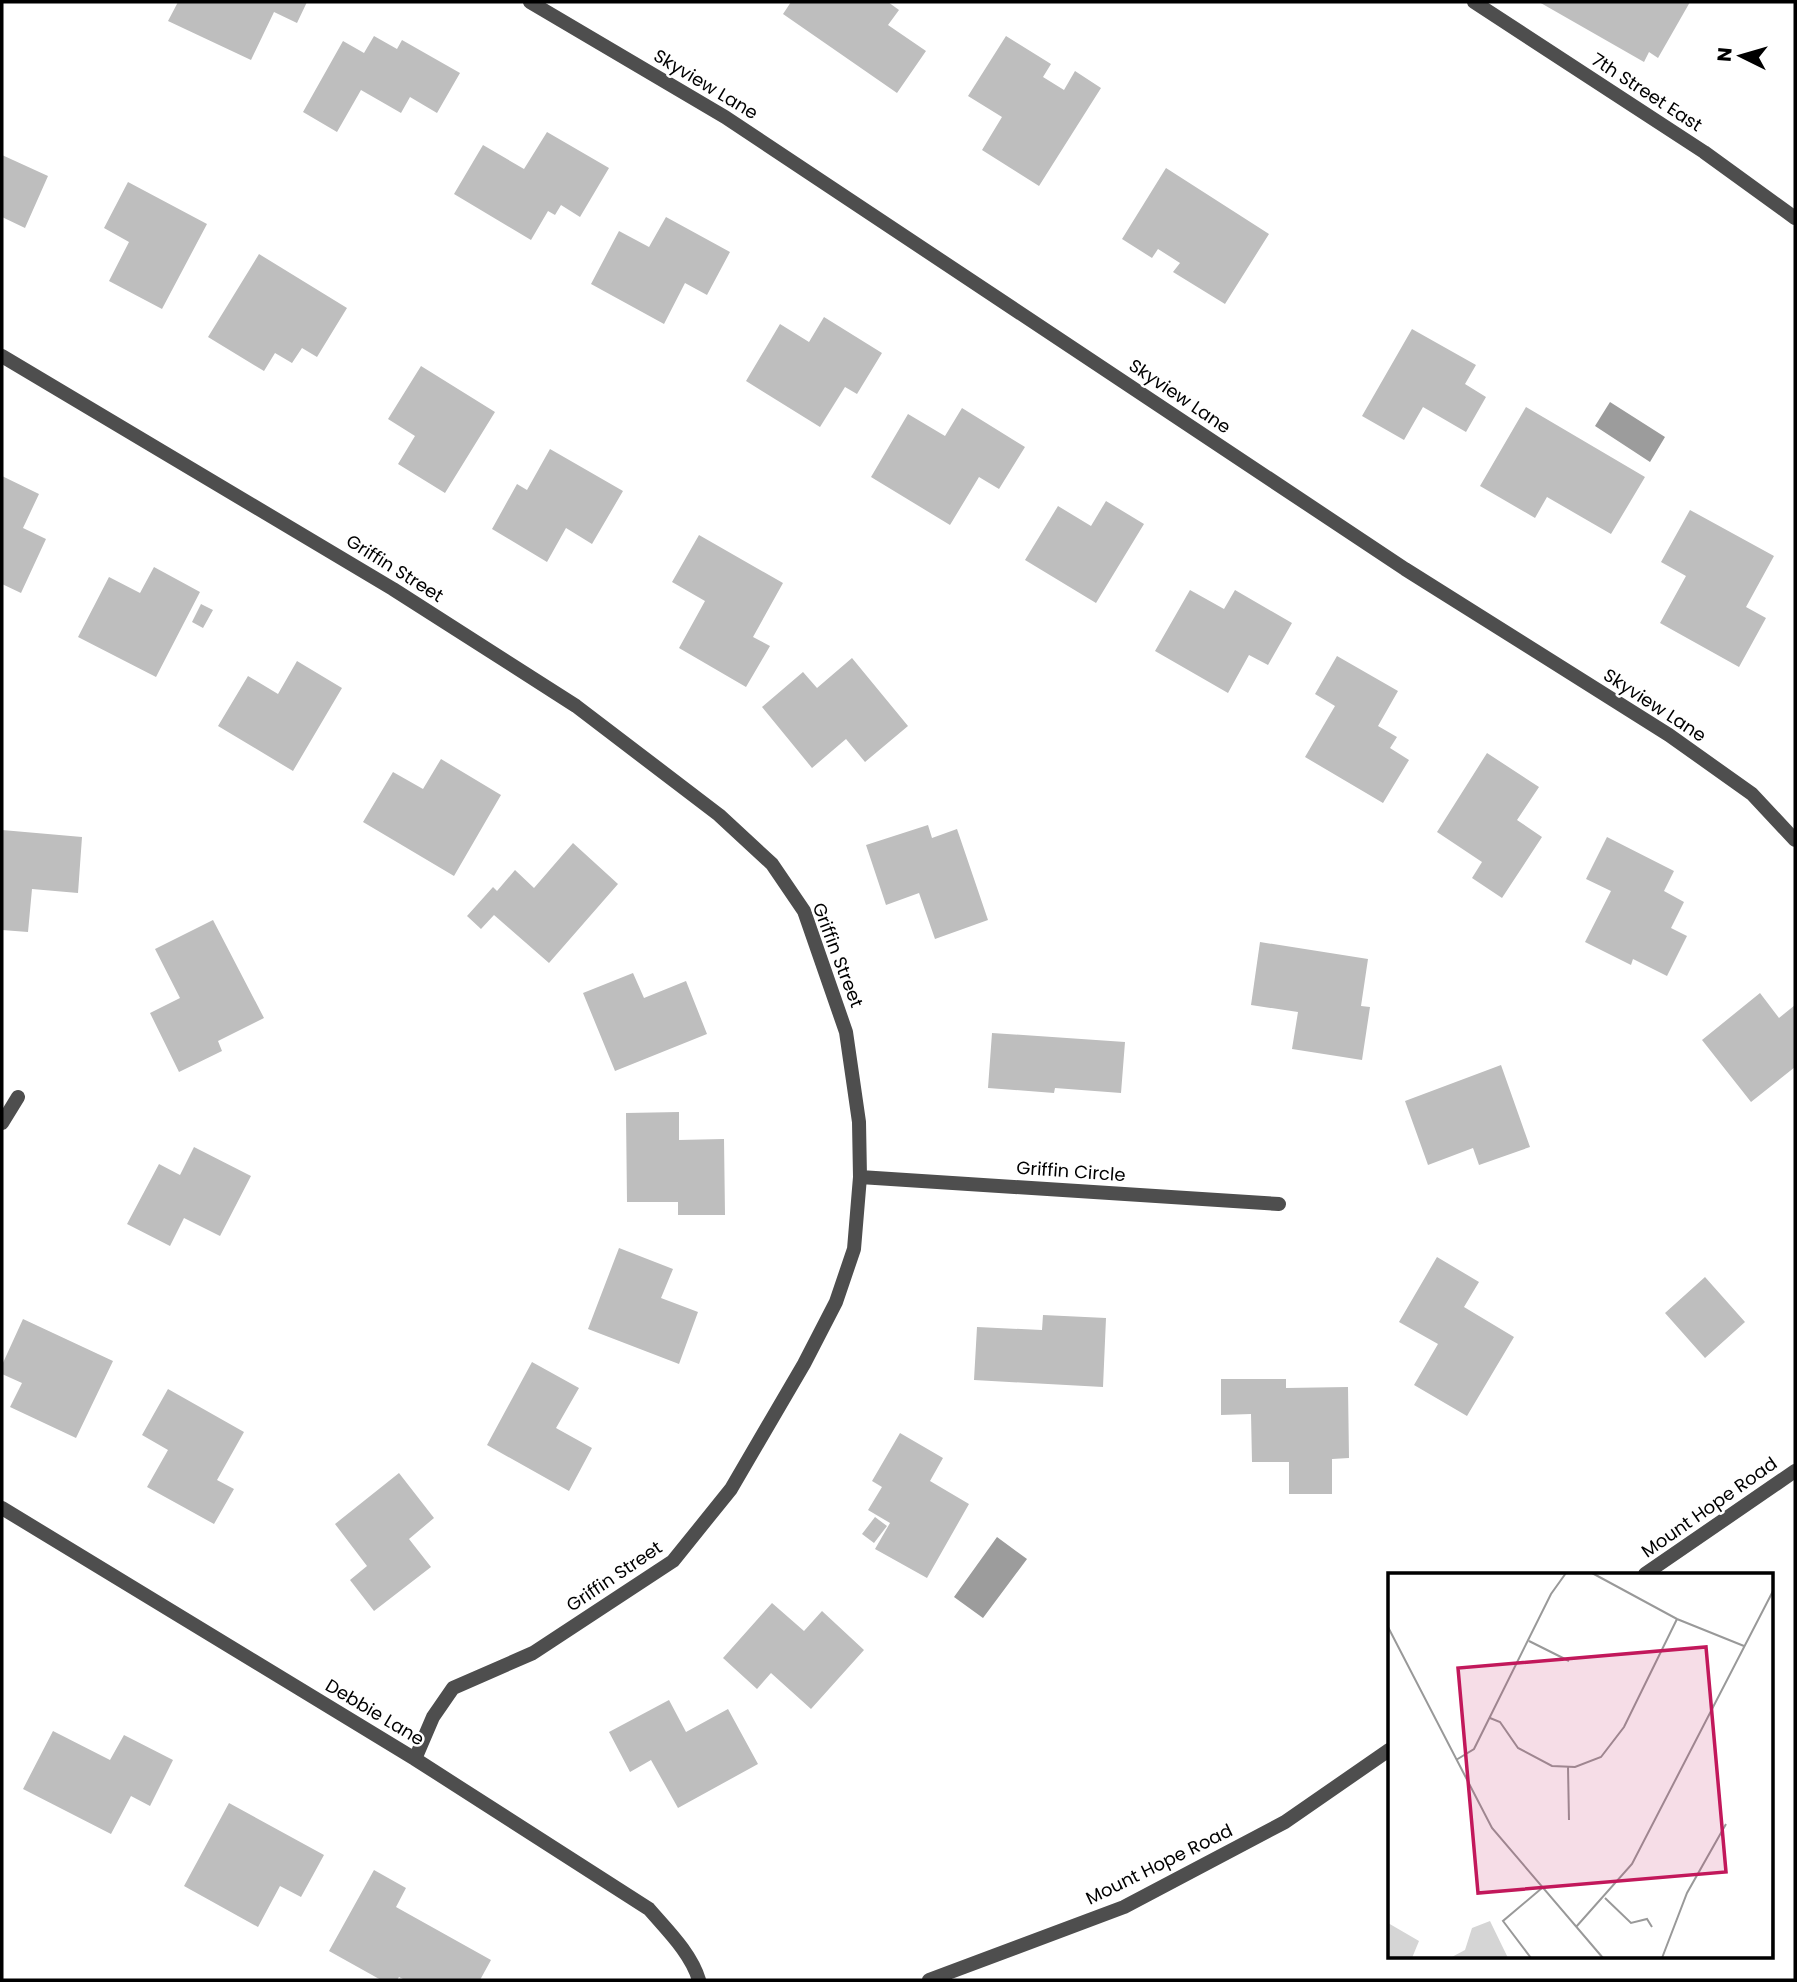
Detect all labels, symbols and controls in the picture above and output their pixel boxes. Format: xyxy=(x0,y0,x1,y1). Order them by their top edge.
north arrow xyxy=(1706,21,1776,91)
street label: Skyview Lane xyxy=(649,43,763,125)
text: N xyxy=(1710,46,1739,63)
street label: 7th Street East xyxy=(1587,47,1707,137)
street label: Skyview Lane xyxy=(1124,353,1236,439)
street label: Griffin Street xyxy=(342,528,448,608)
street label: Skyview Lane xyxy=(1599,662,1711,748)
street label: Griffin Street xyxy=(807,899,869,1011)
street label: Griffin Circle xyxy=(1016,1155,1126,1187)
street label: Mount Hope Road xyxy=(1636,1451,1782,1563)
street label: Griffin Street xyxy=(561,1535,667,1617)
inset map xyxy=(1388,1573,1772,1958)
street label: Debbie Lane xyxy=(321,1673,429,1751)
street label: Mount Hope Road xyxy=(1081,1818,1237,1910)

